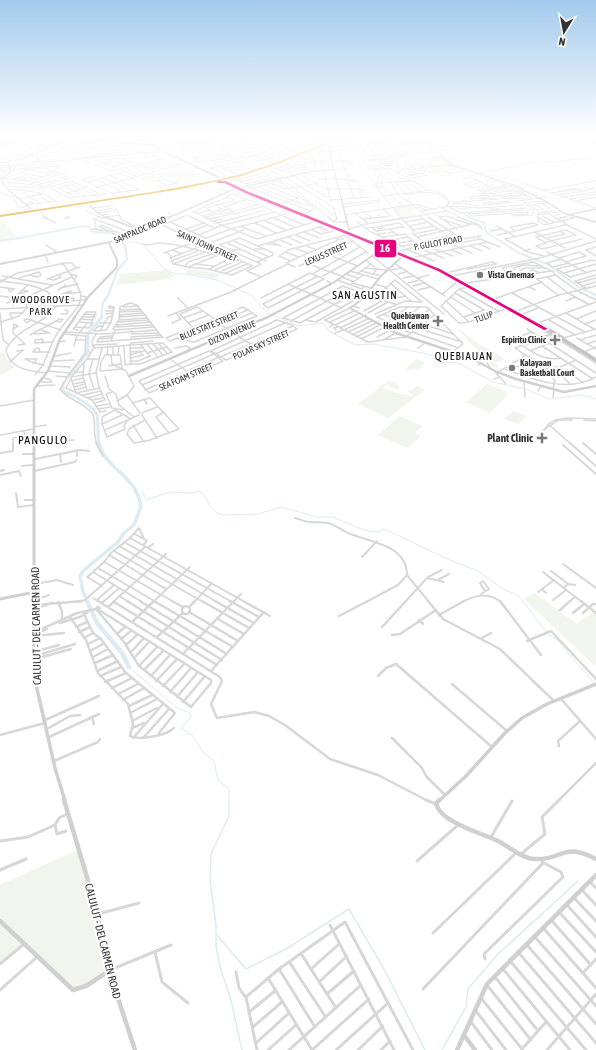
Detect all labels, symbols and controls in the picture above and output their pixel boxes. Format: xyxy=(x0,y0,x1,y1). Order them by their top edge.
north arrow xyxy=(544,12,584,52)
text: N xyxy=(558,35,566,48)
street label: SAMPALOC ROAD xyxy=(112,215,168,245)
street label: SAINT JOHN STREET xyxy=(175,228,239,264)
street label: P. GULOT ROAD xyxy=(413,234,463,252)
line badge: 16 xyxy=(374,239,397,258)
street label: LEXUS STREET xyxy=(303,240,349,268)
text: 16 xyxy=(380,242,390,254)
marker: Vista Cinemas xyxy=(475,270,485,280)
place label: Vista Cinemas xyxy=(487,270,535,280)
district label: SAN AGUSTIN xyxy=(332,289,398,301)
district label: WOODGROVE PARK xyxy=(12,294,70,317)
street label: TULIP xyxy=(473,309,495,325)
street label: BLUE STATE STREET xyxy=(178,310,240,342)
place label: Quebiawan Health Center xyxy=(383,311,430,331)
marker: Quebiawan Health Center xyxy=(432,315,444,327)
street label: DIZON AVENUE xyxy=(207,319,257,347)
street label: POLAR SKY STREET xyxy=(231,328,291,362)
marker: Espiritu Clinic xyxy=(549,334,561,346)
place label: Espiritu Clinic xyxy=(501,335,547,345)
district label: QUEBIAUAN xyxy=(435,350,493,362)
place label: Kalayaan Basketball Court xyxy=(520,358,575,378)
street label: SEA FOAM STREET xyxy=(158,361,215,393)
marker: Kalayaan Basketball Court xyxy=(507,363,517,373)
place label: Plant Clinic xyxy=(487,432,534,444)
marker: Plant Clinic xyxy=(536,432,548,444)
district label: PANGULO xyxy=(18,433,68,447)
street label: CALULUT - DEL CARMEN ROAD xyxy=(29,567,43,685)
street label: CALULUT - DEL CARMEN ROAD xyxy=(83,882,123,1000)

